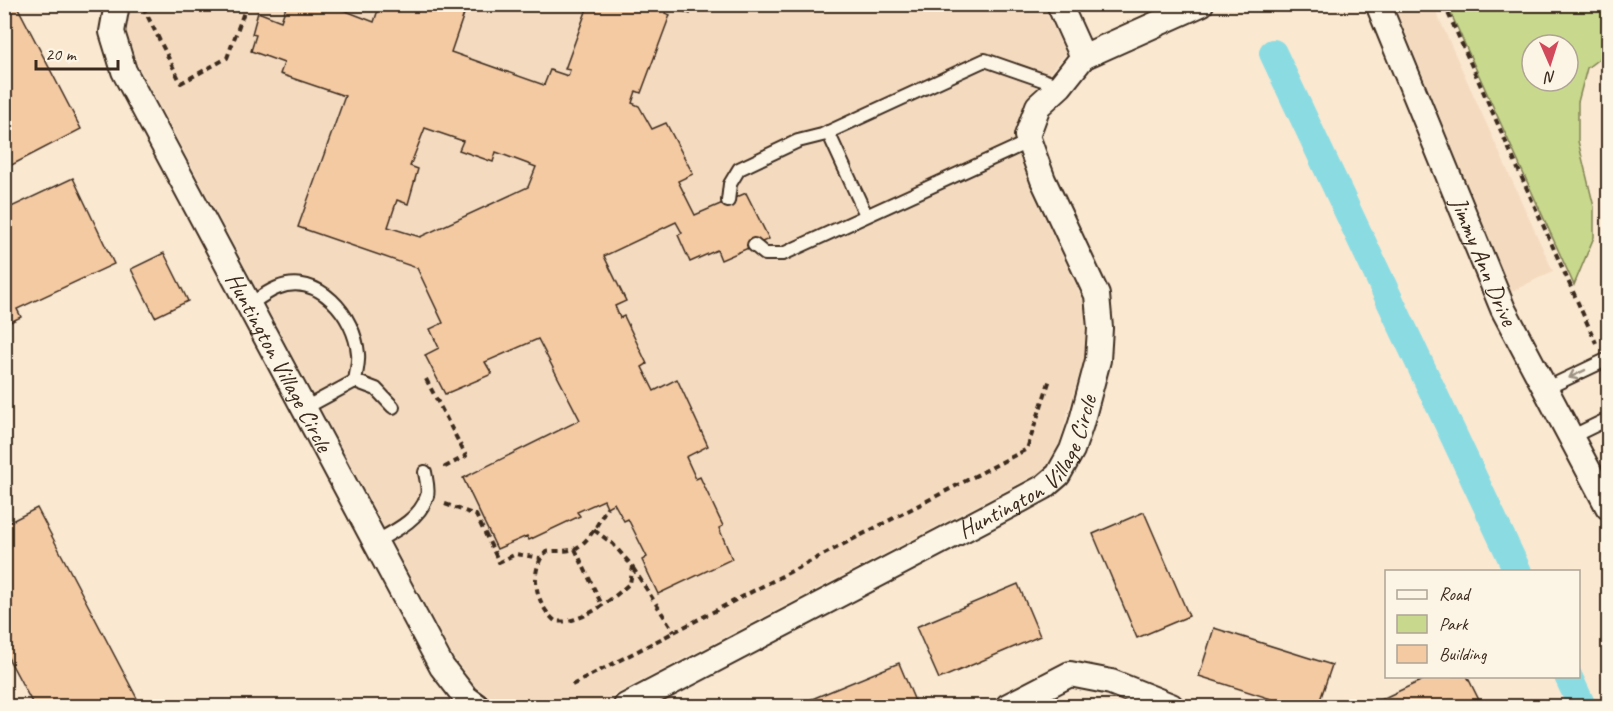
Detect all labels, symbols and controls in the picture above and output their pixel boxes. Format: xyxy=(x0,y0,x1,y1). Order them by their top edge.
scale bar xyxy=(36,33,118,71)
north arrow xyxy=(1520,33,1580,93)
text: 20 m xyxy=(45,43,78,65)
text: N xyxy=(1542,67,1556,87)
street label: Jimmy Ann Drive xyxy=(1443,191,1525,333)
street label: Huntington Village Circle xyxy=(219,267,340,459)
one-way arrow xyxy=(1568,369,1586,381)
street label: Huntington Village Circle xyxy=(953,390,1104,545)
legend xyxy=(1385,570,1580,678)
text: Road xyxy=(1439,583,1472,605)
text: Park xyxy=(1439,613,1469,635)
text: Building xyxy=(1439,643,1488,665)

